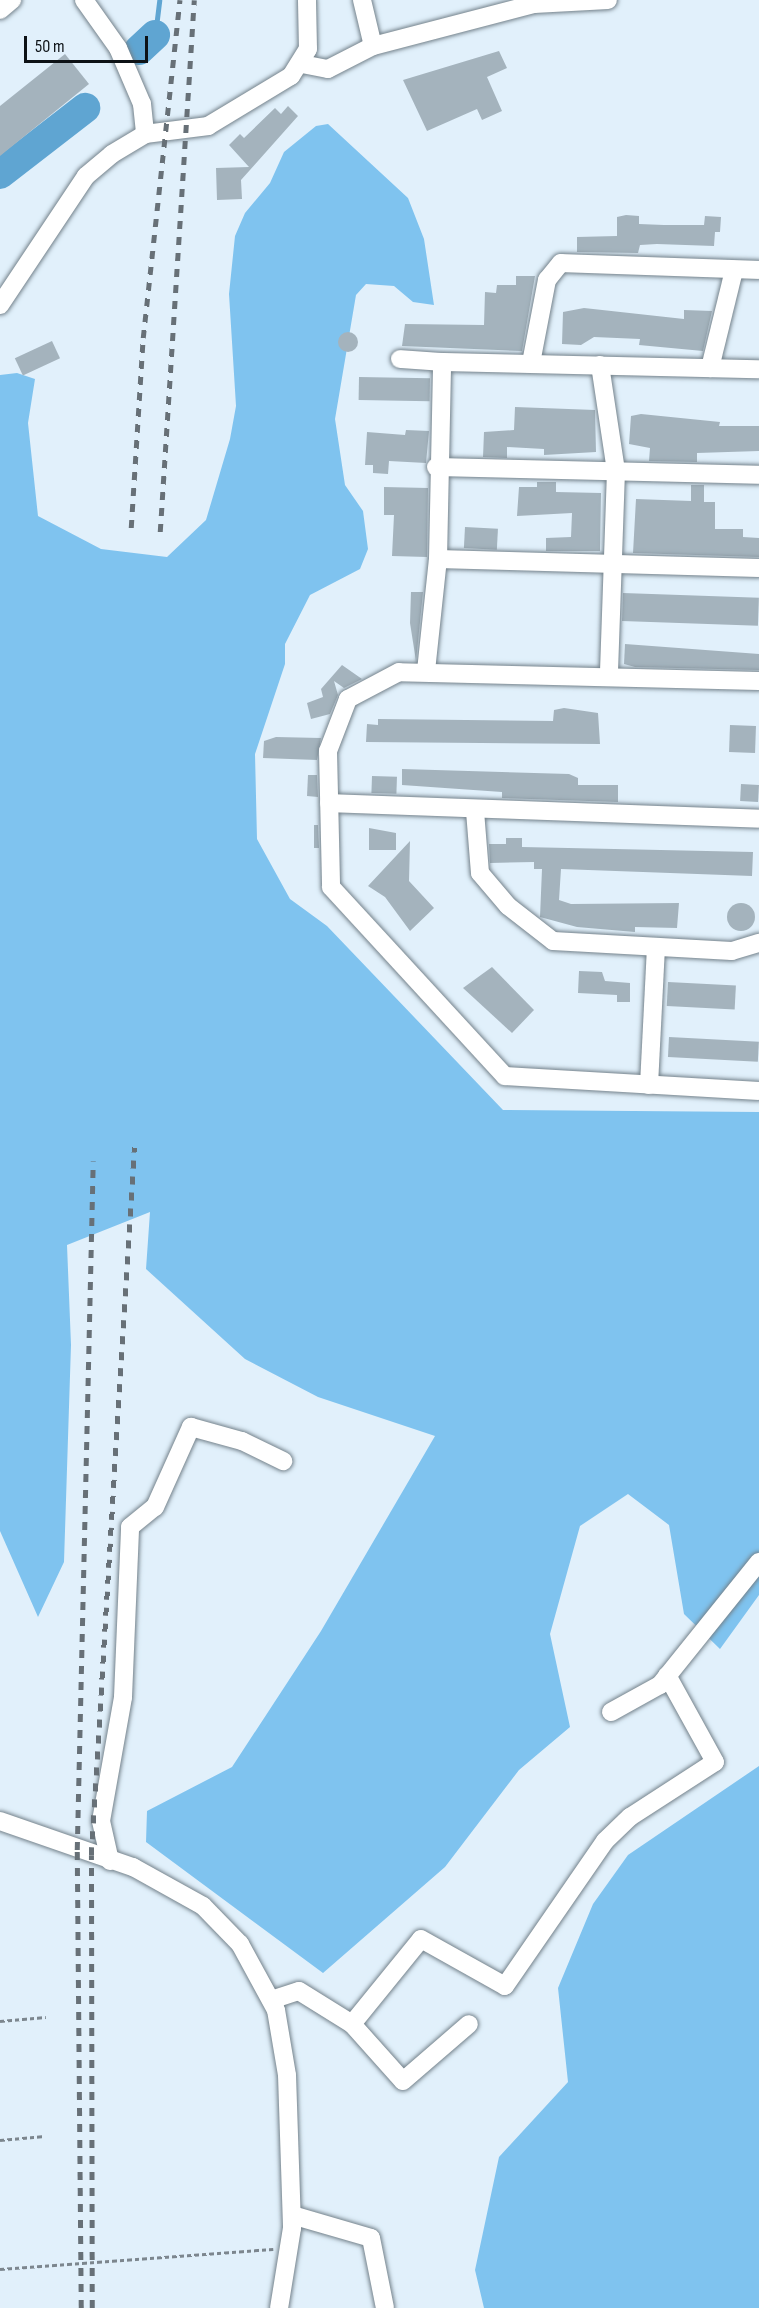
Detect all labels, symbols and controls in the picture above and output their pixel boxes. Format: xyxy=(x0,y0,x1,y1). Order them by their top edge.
scale bar xyxy=(27,24,152,62)
text: 50 m xyxy=(35,36,65,57)

